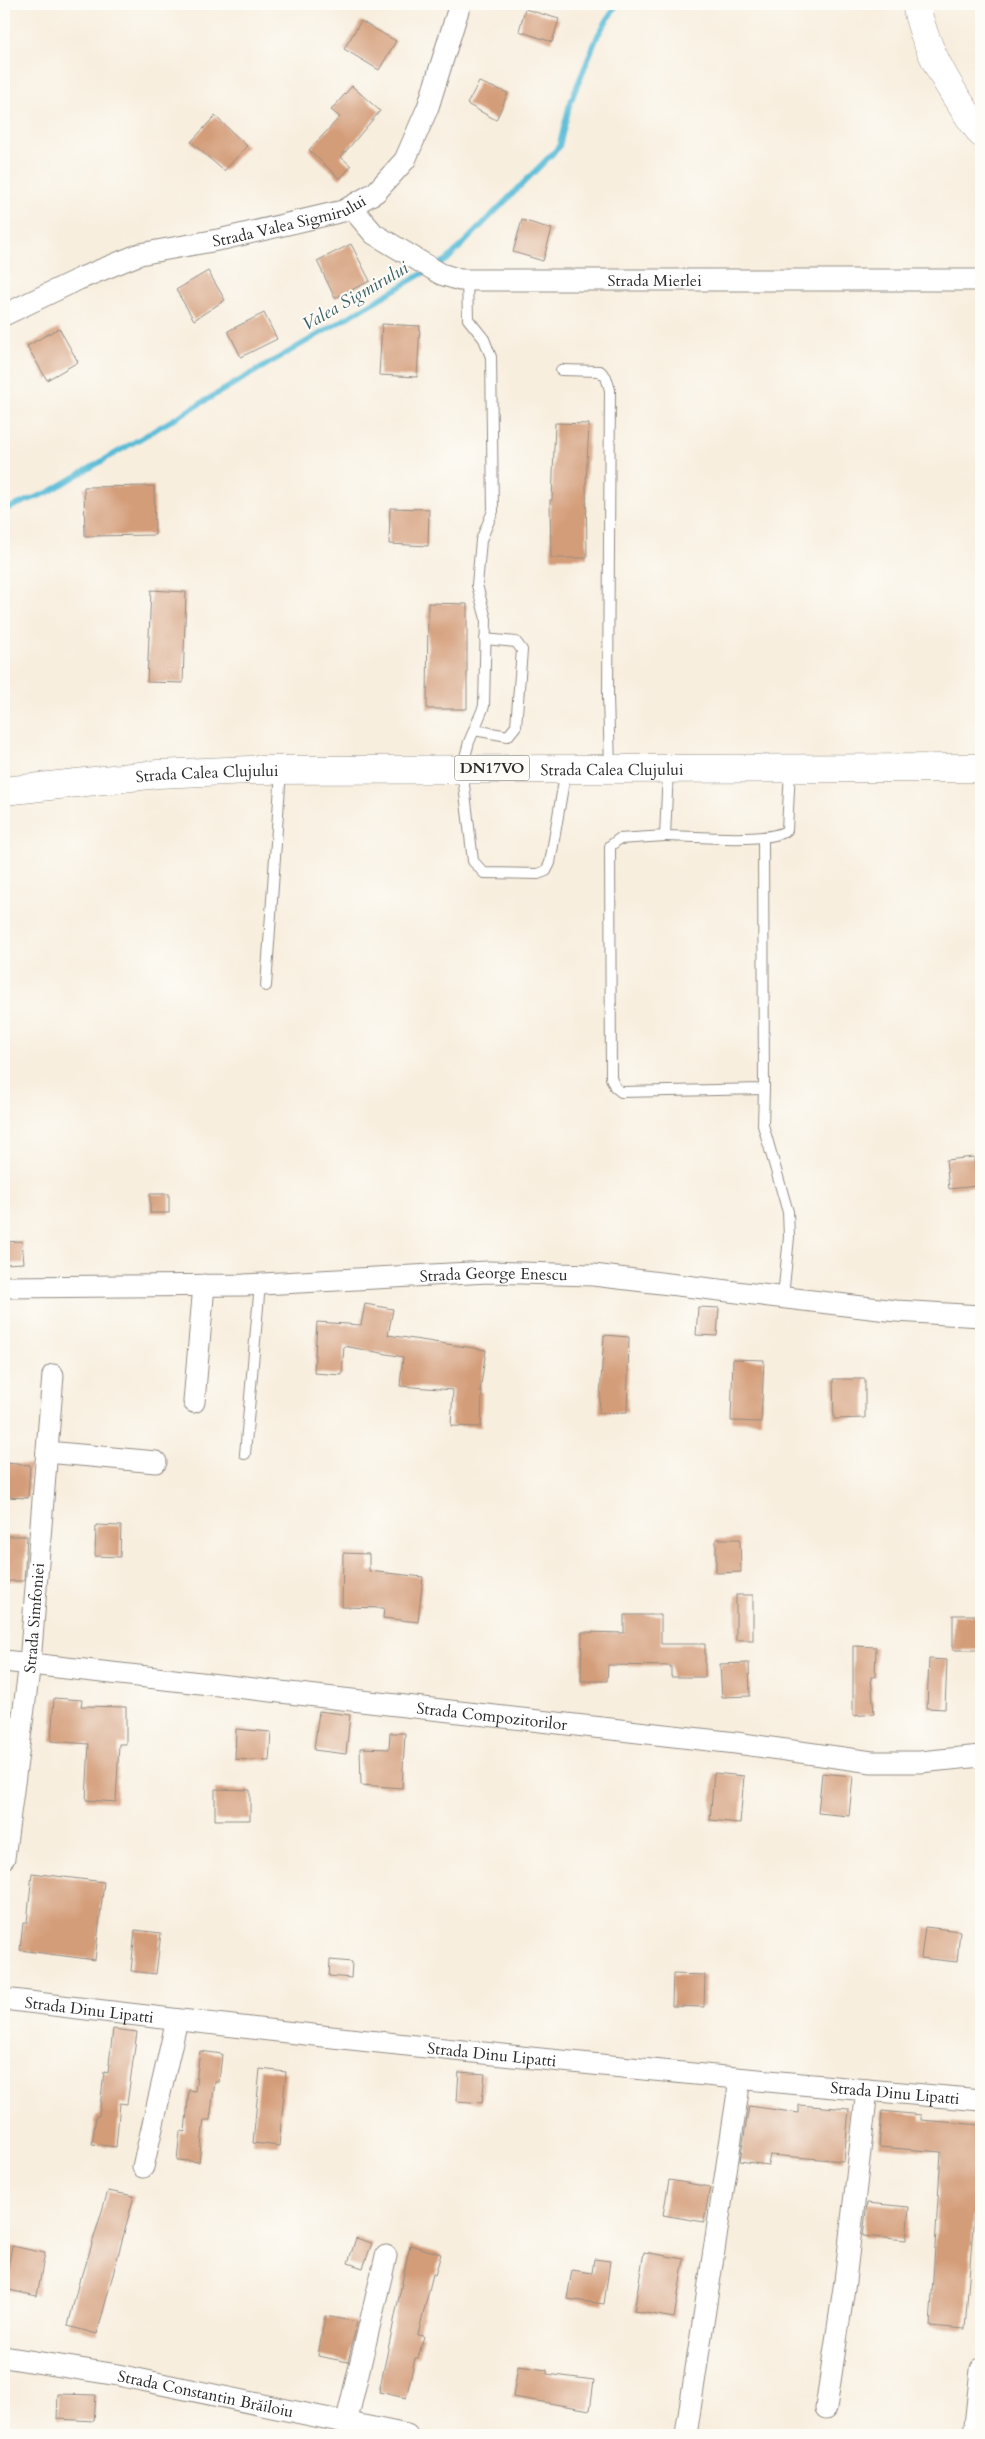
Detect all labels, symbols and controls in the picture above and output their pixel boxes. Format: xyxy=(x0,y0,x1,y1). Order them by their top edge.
street label: Strada Valea Sigmirului xyxy=(211,190,371,253)
water label: Valea Sigmirului xyxy=(297,255,414,337)
street label: Strada Mierlei xyxy=(608,270,702,292)
road number: DN17VO xyxy=(454,756,530,780)
street label: Strada Calea Clujului xyxy=(540,759,684,781)
street label: Strada Calea Clujului xyxy=(135,760,279,788)
street label: Strada George Enescu xyxy=(419,1262,568,1288)
street label: Strada Simfoniei xyxy=(19,1561,50,1674)
street label: Strada Compozitorilor xyxy=(415,1697,568,1736)
street label: Strada Dinu Lipatti xyxy=(24,1992,155,2029)
street label: Strada Dinu Lipatti xyxy=(426,2037,558,2073)
street label: Strada Dinu Lipatti xyxy=(830,2077,961,2110)
street label: Strada Constantin Brăiloiu xyxy=(116,2365,296,2423)

